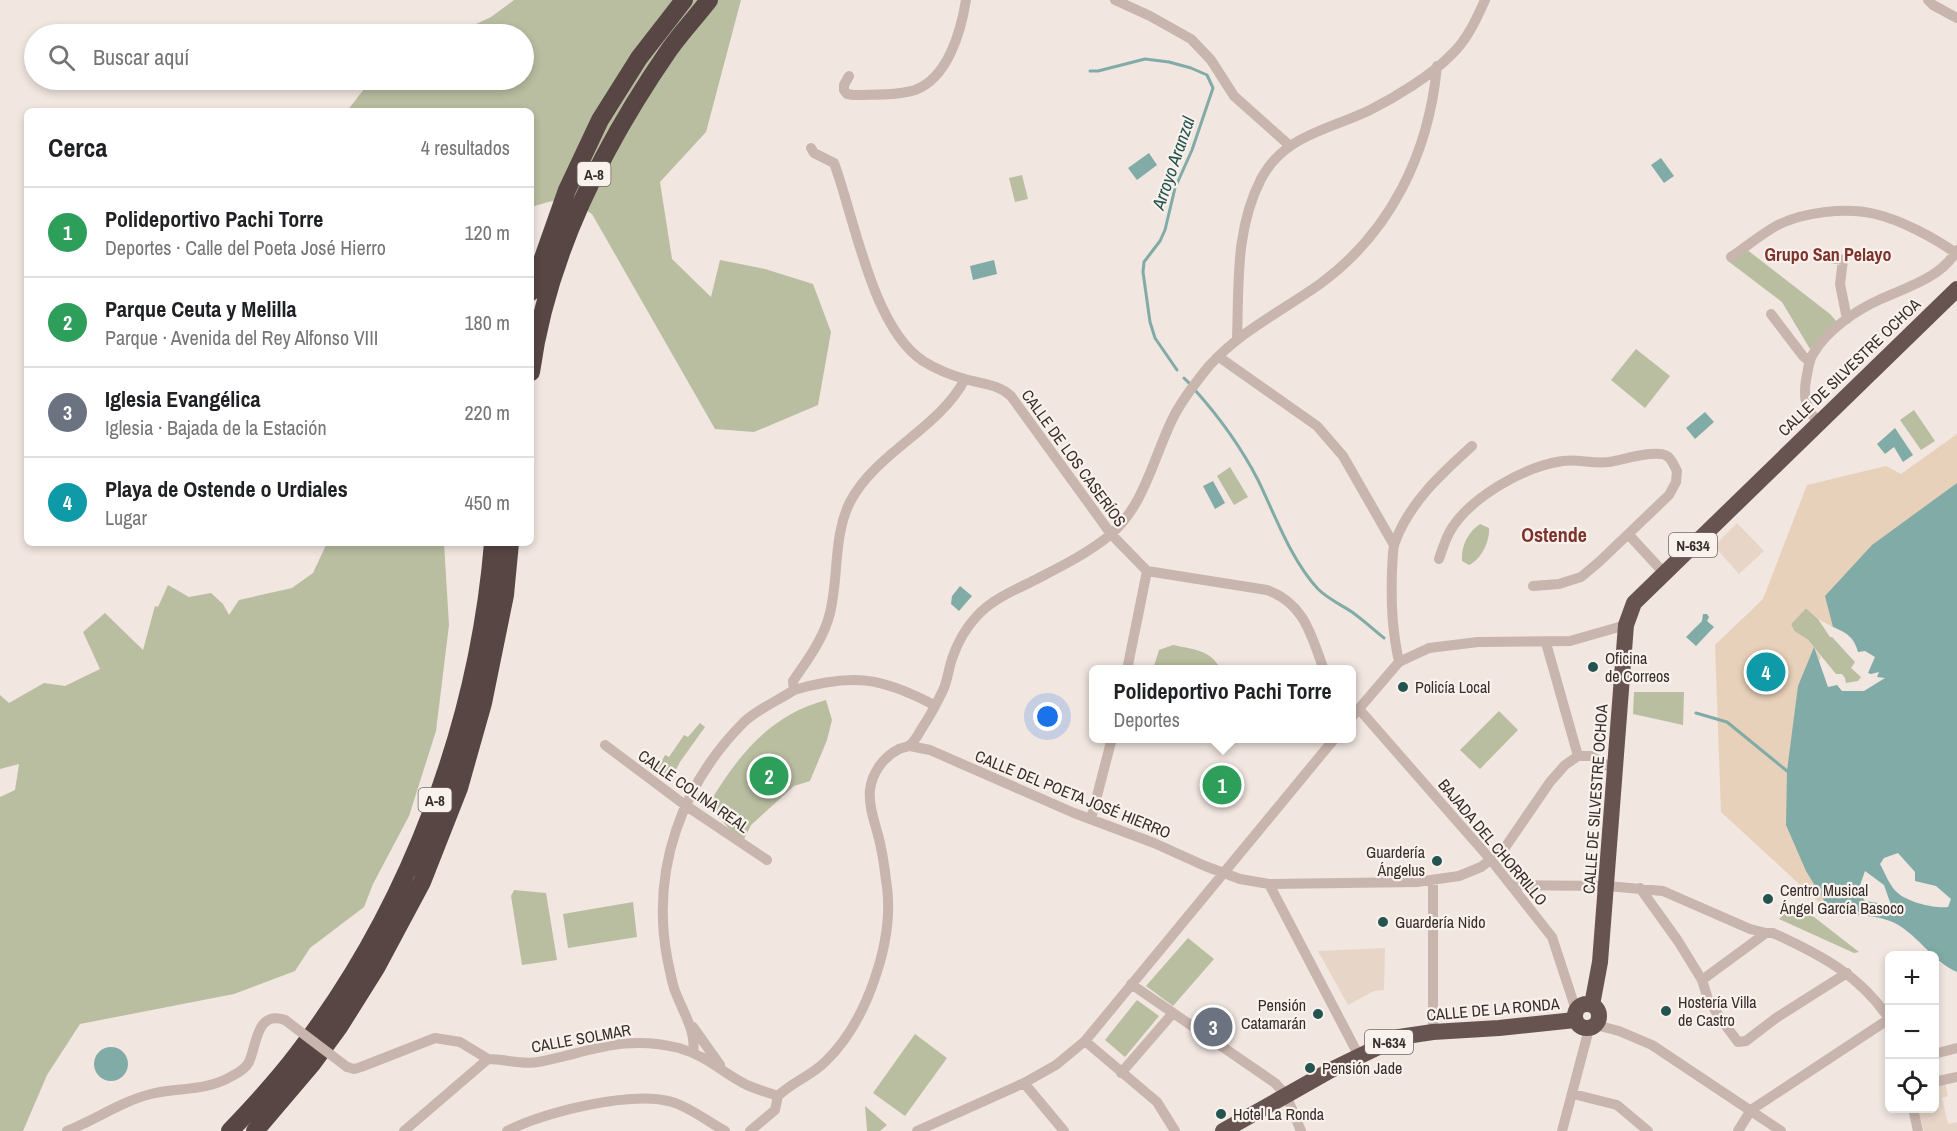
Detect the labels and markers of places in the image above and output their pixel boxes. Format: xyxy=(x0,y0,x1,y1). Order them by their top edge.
place label: Oficina de Correos xyxy=(1605,647,1670,687)
pin: 4 xyxy=(1746,650,1786,694)
marker: Oficina de Correos xyxy=(1586,660,1600,674)
place label: Policía Local xyxy=(1415,676,1490,698)
marker: Policía Local xyxy=(1396,680,1410,694)
pin: 2 xyxy=(750,754,788,798)
pin: 1 xyxy=(1202,762,1242,808)
place label: Guardería Ángelus xyxy=(1366,841,1426,881)
marker: Guardería Ángelus xyxy=(1430,854,1444,868)
place label: Centro Musical Ángel García Basoco xyxy=(1779,879,1904,919)
marker: Centro Musical Ángel García Basoco xyxy=(1761,892,1775,906)
place label: Guardería Nido xyxy=(1395,911,1485,933)
marker: Guardería Nido xyxy=(1376,915,1390,929)
place label: Hostería Villa de Castro xyxy=(1678,991,1757,1031)
place label: Pensión Catamarán xyxy=(1241,994,1306,1034)
pin: 3 xyxy=(1194,1004,1232,1050)
marker: Hostería Villa de Castro xyxy=(1659,1004,1673,1018)
marker: Pensión Catamarán xyxy=(1311,1007,1325,1021)
place label: Pensión Jade xyxy=(1322,1057,1402,1079)
marker: Pensión Jade xyxy=(1303,1061,1317,1075)
place label: Hotel La Ronda xyxy=(1233,1103,1325,1125)
marker: Hotel La Ronda xyxy=(1214,1107,1228,1121)

